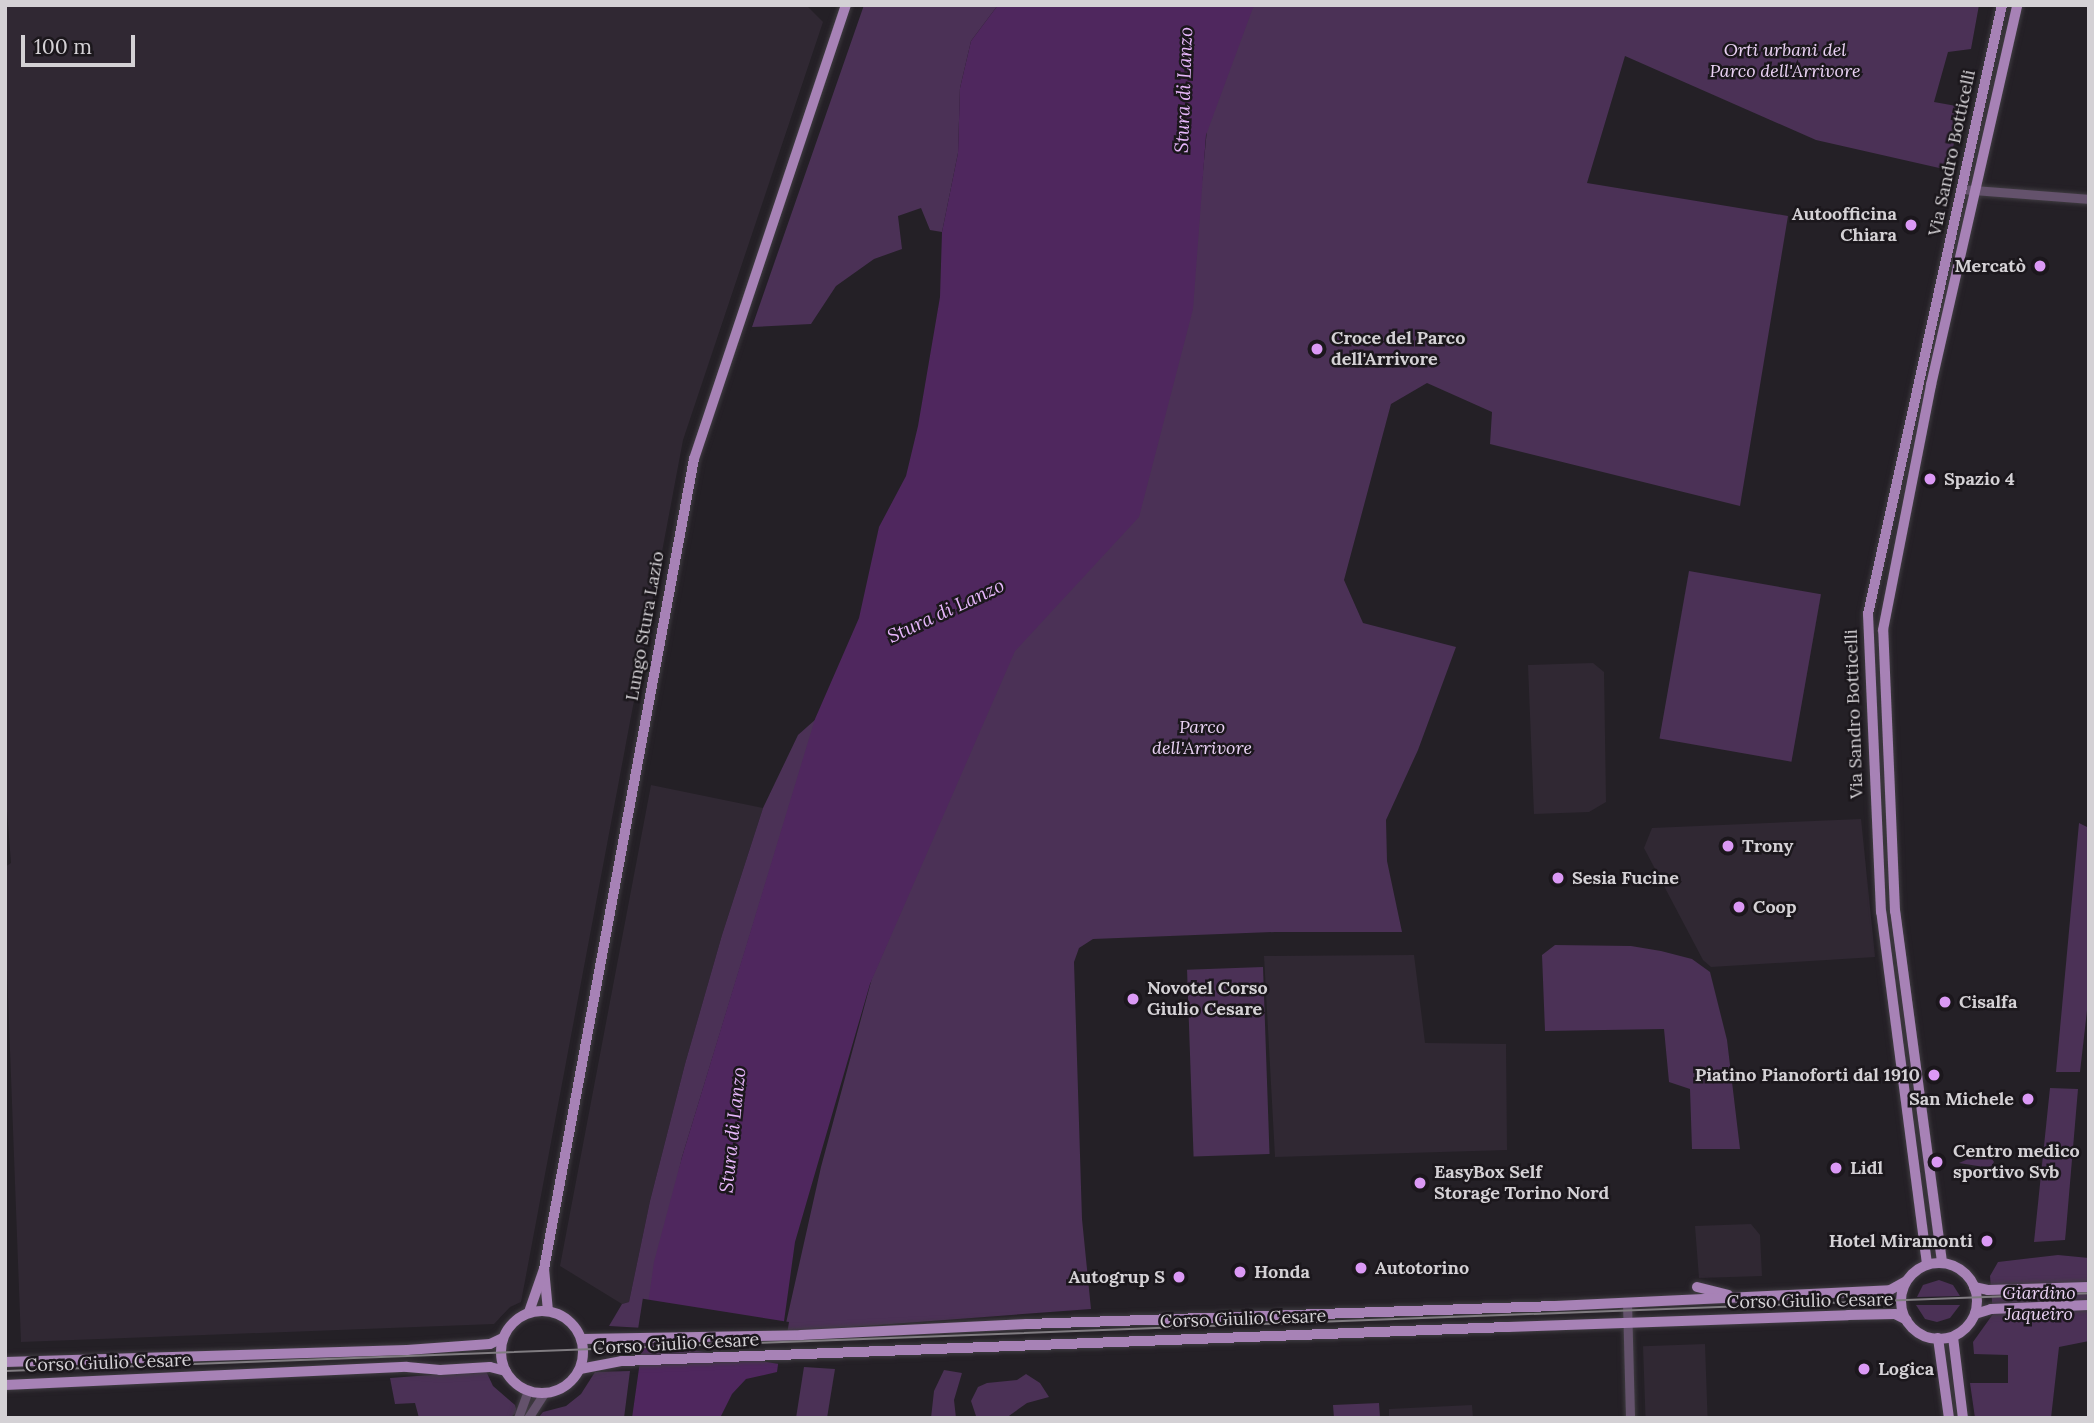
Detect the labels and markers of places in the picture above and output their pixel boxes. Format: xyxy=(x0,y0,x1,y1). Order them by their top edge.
place label: Autoofficina Chiara xyxy=(1792,204,1897,246)
marker: Autoofficina Chiara xyxy=(1903,217,1919,233)
place label: Mercatò xyxy=(1954,255,2026,277)
marker: Mercatò xyxy=(2032,258,2048,274)
place label: Croce del Parco dell'Arrivore xyxy=(1331,328,1465,370)
marker: Croce del Parco dell'Arrivore xyxy=(1309,341,1325,357)
place label: Spazio 4 xyxy=(1944,468,2015,490)
marker: Spazio 4 xyxy=(1922,471,1938,487)
place label: Trony xyxy=(1742,835,1793,857)
marker: Trony xyxy=(1720,838,1736,854)
place label: Sesia Fucine xyxy=(1572,867,1679,889)
marker: Sesia Fucine xyxy=(1550,870,1566,886)
place label: Coop xyxy=(1753,896,1797,918)
marker: Coop xyxy=(1731,899,1747,915)
place label: Novotel Corso Giulio Cesare xyxy=(1147,978,1268,1020)
marker: Novotel Corso Giulio Cesare xyxy=(1125,991,1141,1007)
place label: Cisalfa xyxy=(1959,991,2018,1013)
marker: Cisalfa xyxy=(1937,994,1953,1010)
place label: Piatino Pianoforti dal 1910 xyxy=(1695,1064,1920,1086)
marker: Piatino Pianoforti dal 1910 xyxy=(1926,1067,1942,1083)
place label: San Michele xyxy=(1909,1088,2014,1110)
marker: San Michele xyxy=(2020,1091,2036,1107)
place label: Centro medico sportivo Svb xyxy=(1953,1141,2080,1184)
marker: Centro medico sportivo Svb xyxy=(1927,1152,1947,1172)
place label: Lidl xyxy=(1850,1157,1883,1179)
marker: Lidl xyxy=(1828,1160,1844,1176)
place label: EasyBox Self Storage Torino Nord xyxy=(1434,1162,1609,1204)
marker: EasyBox Self Storage Torino Nord xyxy=(1412,1175,1428,1191)
place label: Hotel Miramonti xyxy=(1829,1230,1973,1252)
marker: Hotel Miramonti xyxy=(1979,1233,1995,1249)
place label: Autotorino xyxy=(1375,1257,1469,1279)
marker: Autotorino xyxy=(1353,1260,1369,1276)
place label: Honda xyxy=(1254,1261,1310,1283)
marker: Honda xyxy=(1232,1264,1248,1280)
place label: Autogrup S xyxy=(1069,1266,1165,1288)
marker: Autogrup S xyxy=(1171,1269,1187,1285)
place label: Logica xyxy=(1878,1358,1934,1380)
marker: Logica xyxy=(1856,1361,1872,1377)

